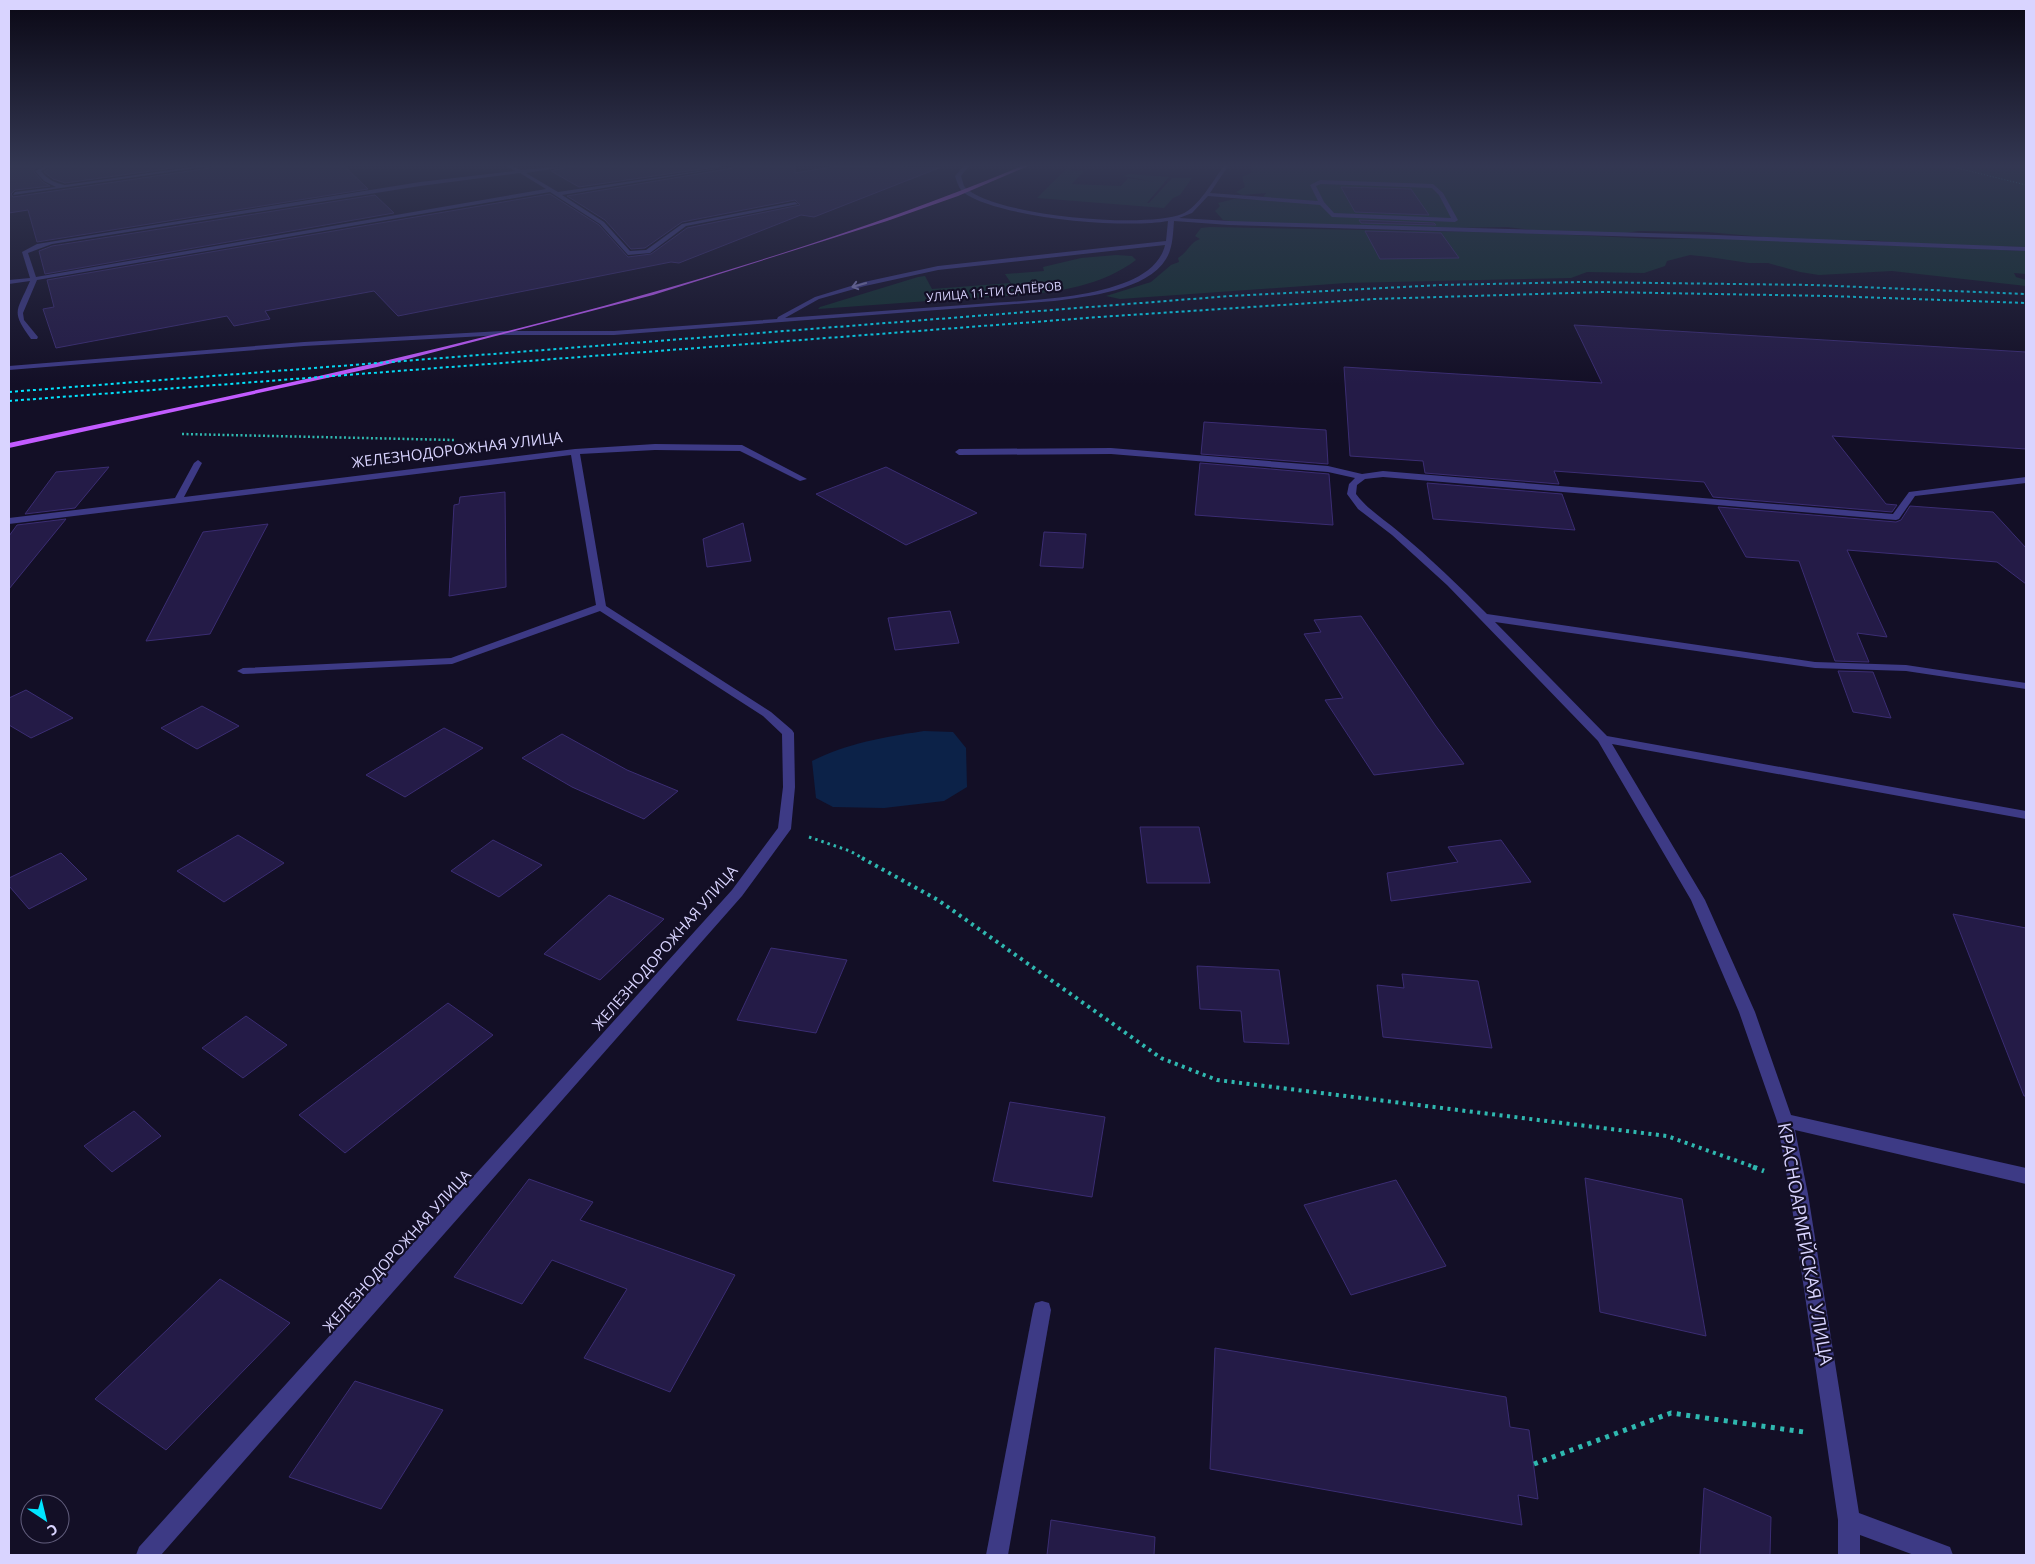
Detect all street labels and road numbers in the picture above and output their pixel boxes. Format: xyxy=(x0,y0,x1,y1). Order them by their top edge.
street label: УЛИЦА 11-ТИ САПЁРОВ xyxy=(926,277,1063,306)
street label: ЖЕЛЕЗНОДОРОЖНАЯ УЛИЦА xyxy=(350,426,564,472)
street label: ЖЕЛЕЗНОДОРОЖНАЯ УЛИЦА xyxy=(587,860,742,1034)
street label: КРАСНОАРМЕЙСКАЯ УЛИЦА xyxy=(1773,1121,1839,1368)
street label: ЖЕЛЕЗНОДОРОЖНАЯ УЛИЦА xyxy=(318,1164,475,1336)

